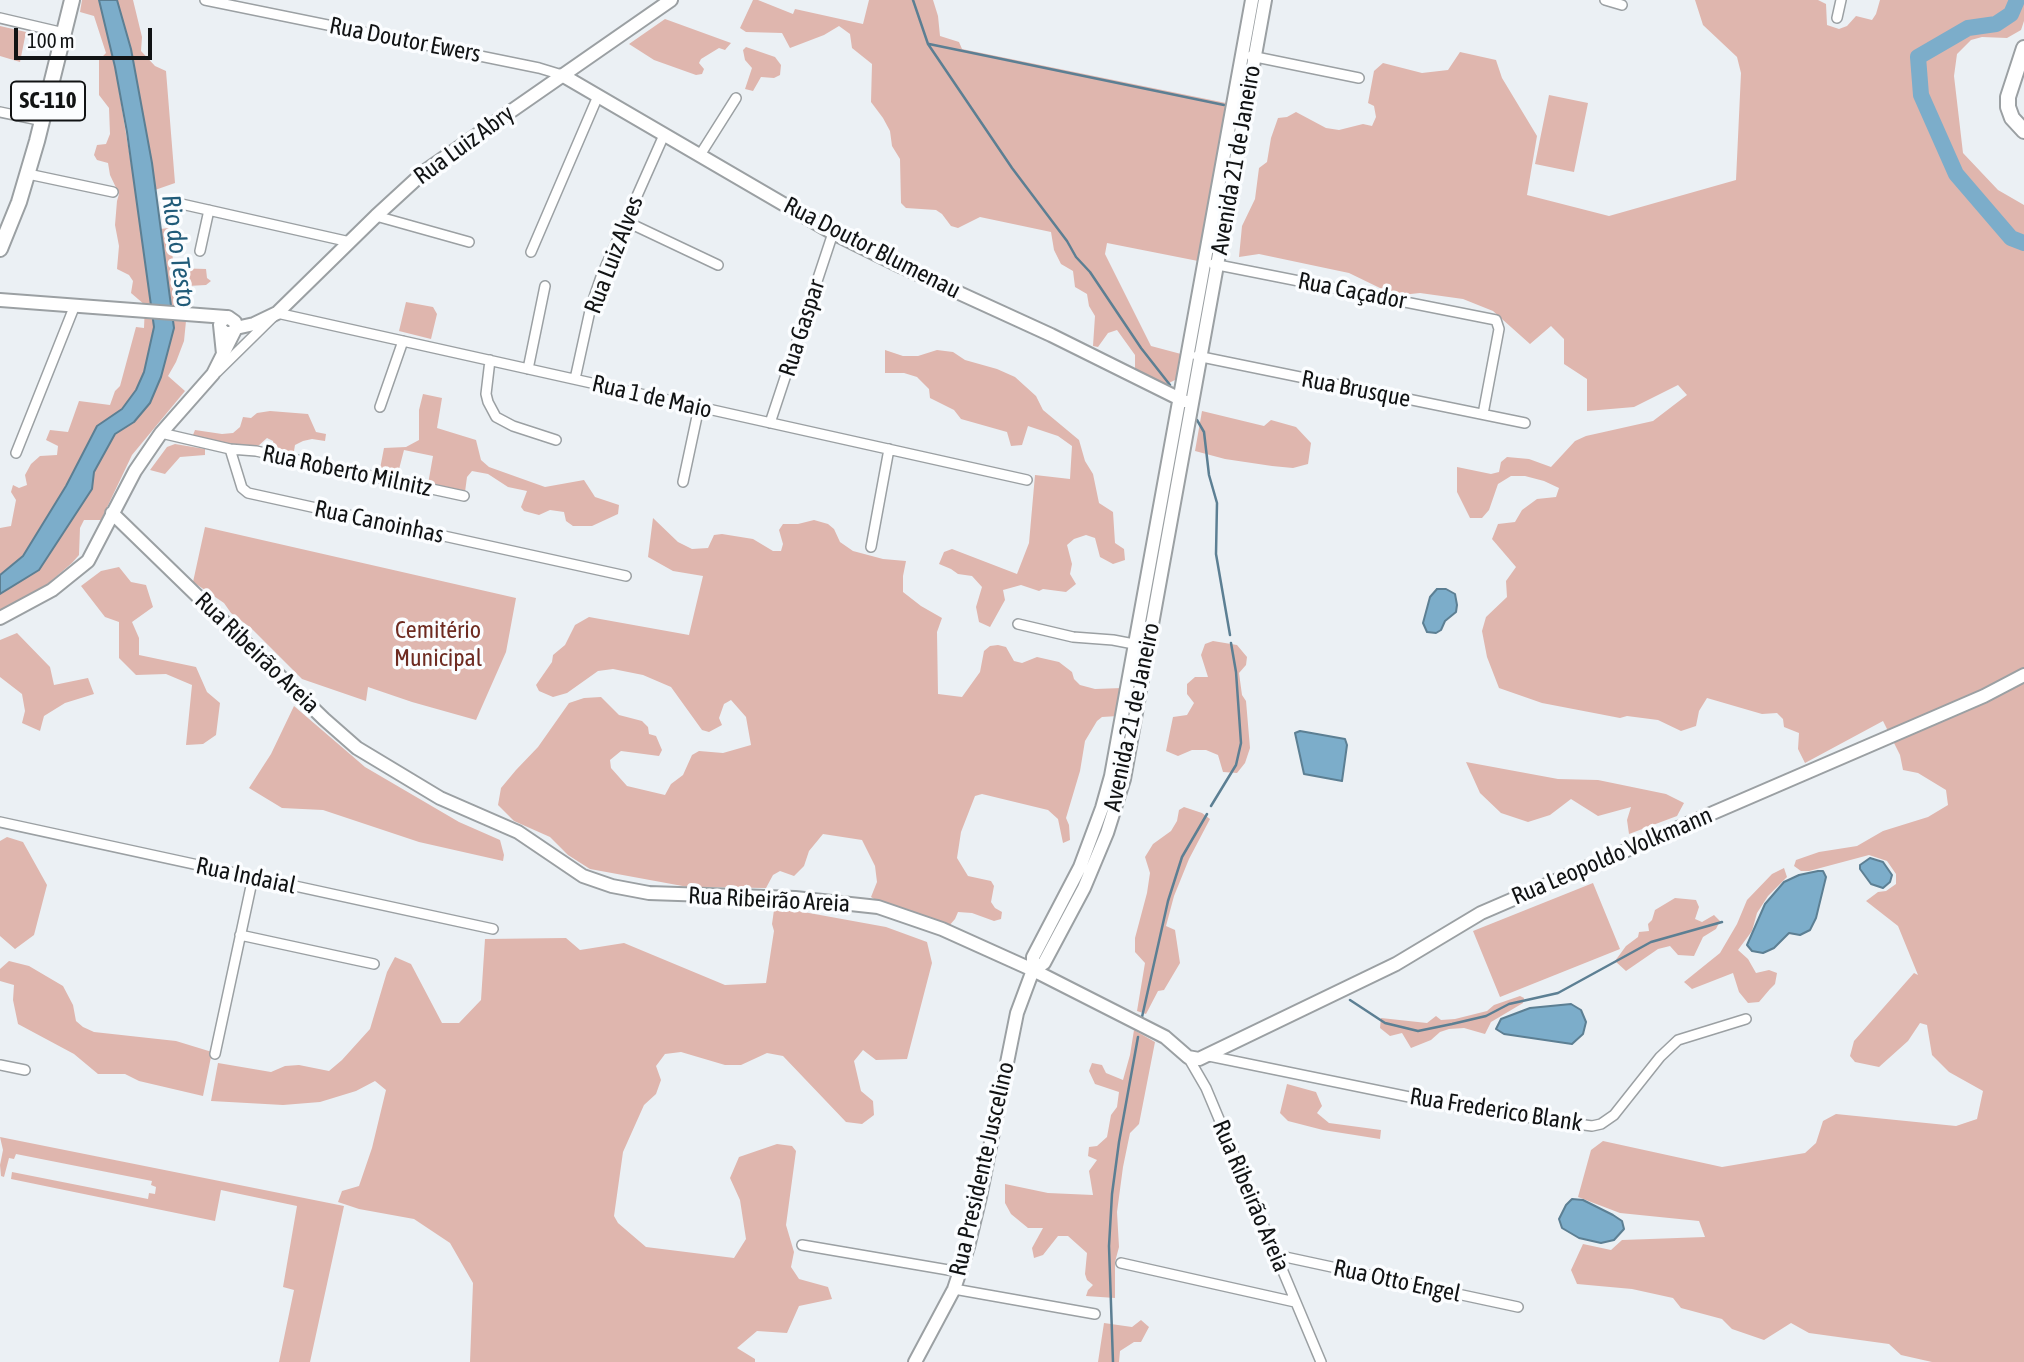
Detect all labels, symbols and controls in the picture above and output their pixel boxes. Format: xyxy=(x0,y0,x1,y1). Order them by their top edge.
street label: Rua Doutor Ewers xyxy=(327,11,483,69)
scale bar xyxy=(18,14,156,58)
text: 100 m xyxy=(27,28,75,52)
street label: Avenida 21 de Janeiro xyxy=(1205,63,1267,257)
road number: SC-110 xyxy=(11,82,85,120)
street label: Rua Luiz Abry xyxy=(408,99,520,191)
street label: Rua Doutor Blumenau xyxy=(779,191,965,305)
street label: Rua Luiz Alves xyxy=(578,192,650,318)
water label: Rio do Testo xyxy=(155,193,201,309)
street label: Rua Caçador xyxy=(1295,266,1409,316)
street label: Rua Gaspar xyxy=(773,276,831,380)
street label: Rua Brusque xyxy=(1299,364,1413,414)
street label: Rua 1 de Maio xyxy=(589,369,715,425)
street label: Rua Roberto Milnitz xyxy=(260,439,434,503)
street label: Rua Canoinhas xyxy=(312,494,446,550)
street label: Rua Ribeirão Areia xyxy=(189,586,325,720)
park label: Cemitério Municipal xyxy=(394,616,482,672)
street label: Avenida 21 de Janeiro xyxy=(1098,620,1166,814)
street label: Rua Leopoldo Volkmann xyxy=(1507,801,1717,911)
street label: Rua Indaial xyxy=(193,851,299,901)
street label: Rua Ribeirão Areia xyxy=(687,881,851,919)
street label: Rua Presidente Juscelino xyxy=(943,1059,1021,1279)
street label: Rua Frederico Blank xyxy=(1408,1082,1584,1138)
street label: Rua Ribeirão Areia xyxy=(1206,1116,1296,1276)
street label: Rua Otto Engel xyxy=(1331,1253,1463,1309)

